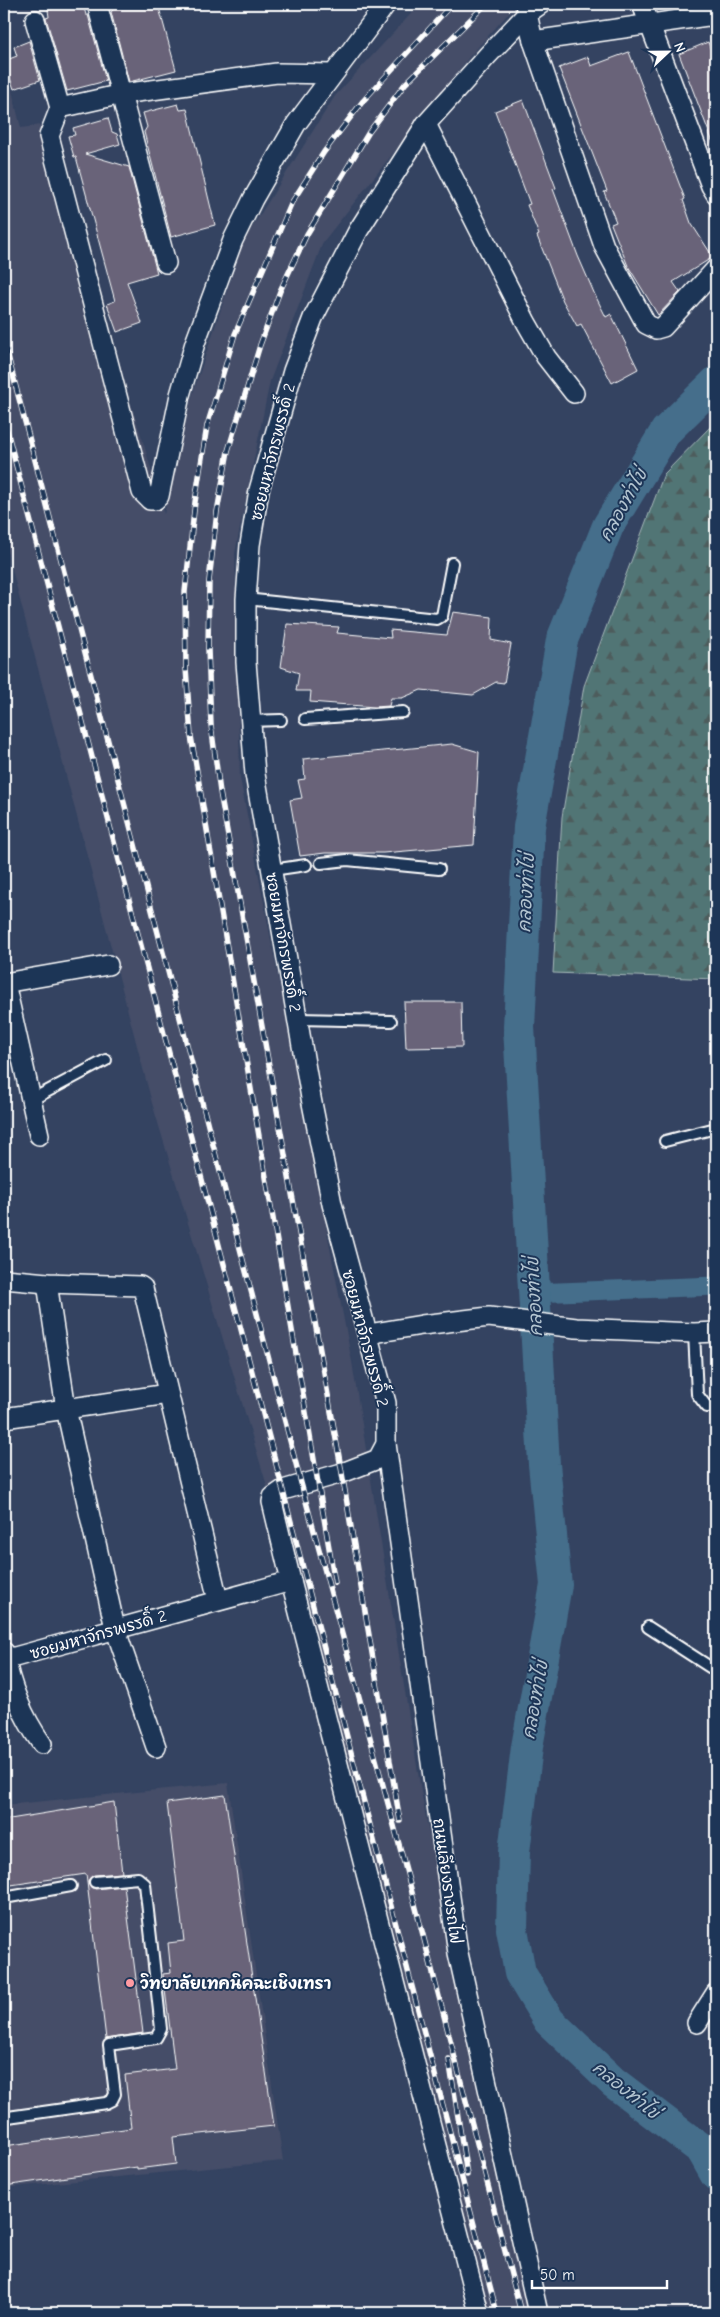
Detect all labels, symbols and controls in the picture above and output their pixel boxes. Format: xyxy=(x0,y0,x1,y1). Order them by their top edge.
north arrow xyxy=(642,28,692,78)
text: N xyxy=(670,40,689,55)
street label: ซอยมหาจักรพรรดิ์ 2 xyxy=(240,380,299,523)
water label: คลองท่าไข่ xyxy=(593,462,653,545)
water label: คลองท่าไข่ xyxy=(512,850,539,933)
street label: ซอยมหาจักรพรรดิ์ 2 xyxy=(262,870,311,1013)
water label: คลองท่าไข่ xyxy=(520,1254,547,1337)
street label: ซอยมหาจักรพรรดิ์ 2 xyxy=(338,1266,399,1409)
street label: ซอยมหาจักรพรรดิ์ 2 xyxy=(26,1600,169,1663)
water label: คลองท่าไข่ xyxy=(516,1656,553,1741)
street label: ถนนเลียงรางรถไฟ xyxy=(429,1817,468,1945)
place label: วิทยาลัยเทคนิคฉะเชิงเทรา xyxy=(140,1973,331,1993)
marker: วิทยาลัยเทคนิคฉะเชิงเทรา xyxy=(124,1977,136,1989)
water label: คลองท่าไข่ xyxy=(588,2056,667,2125)
scale bar xyxy=(532,2257,668,2289)
text: 50 m xyxy=(540,2266,575,2284)

